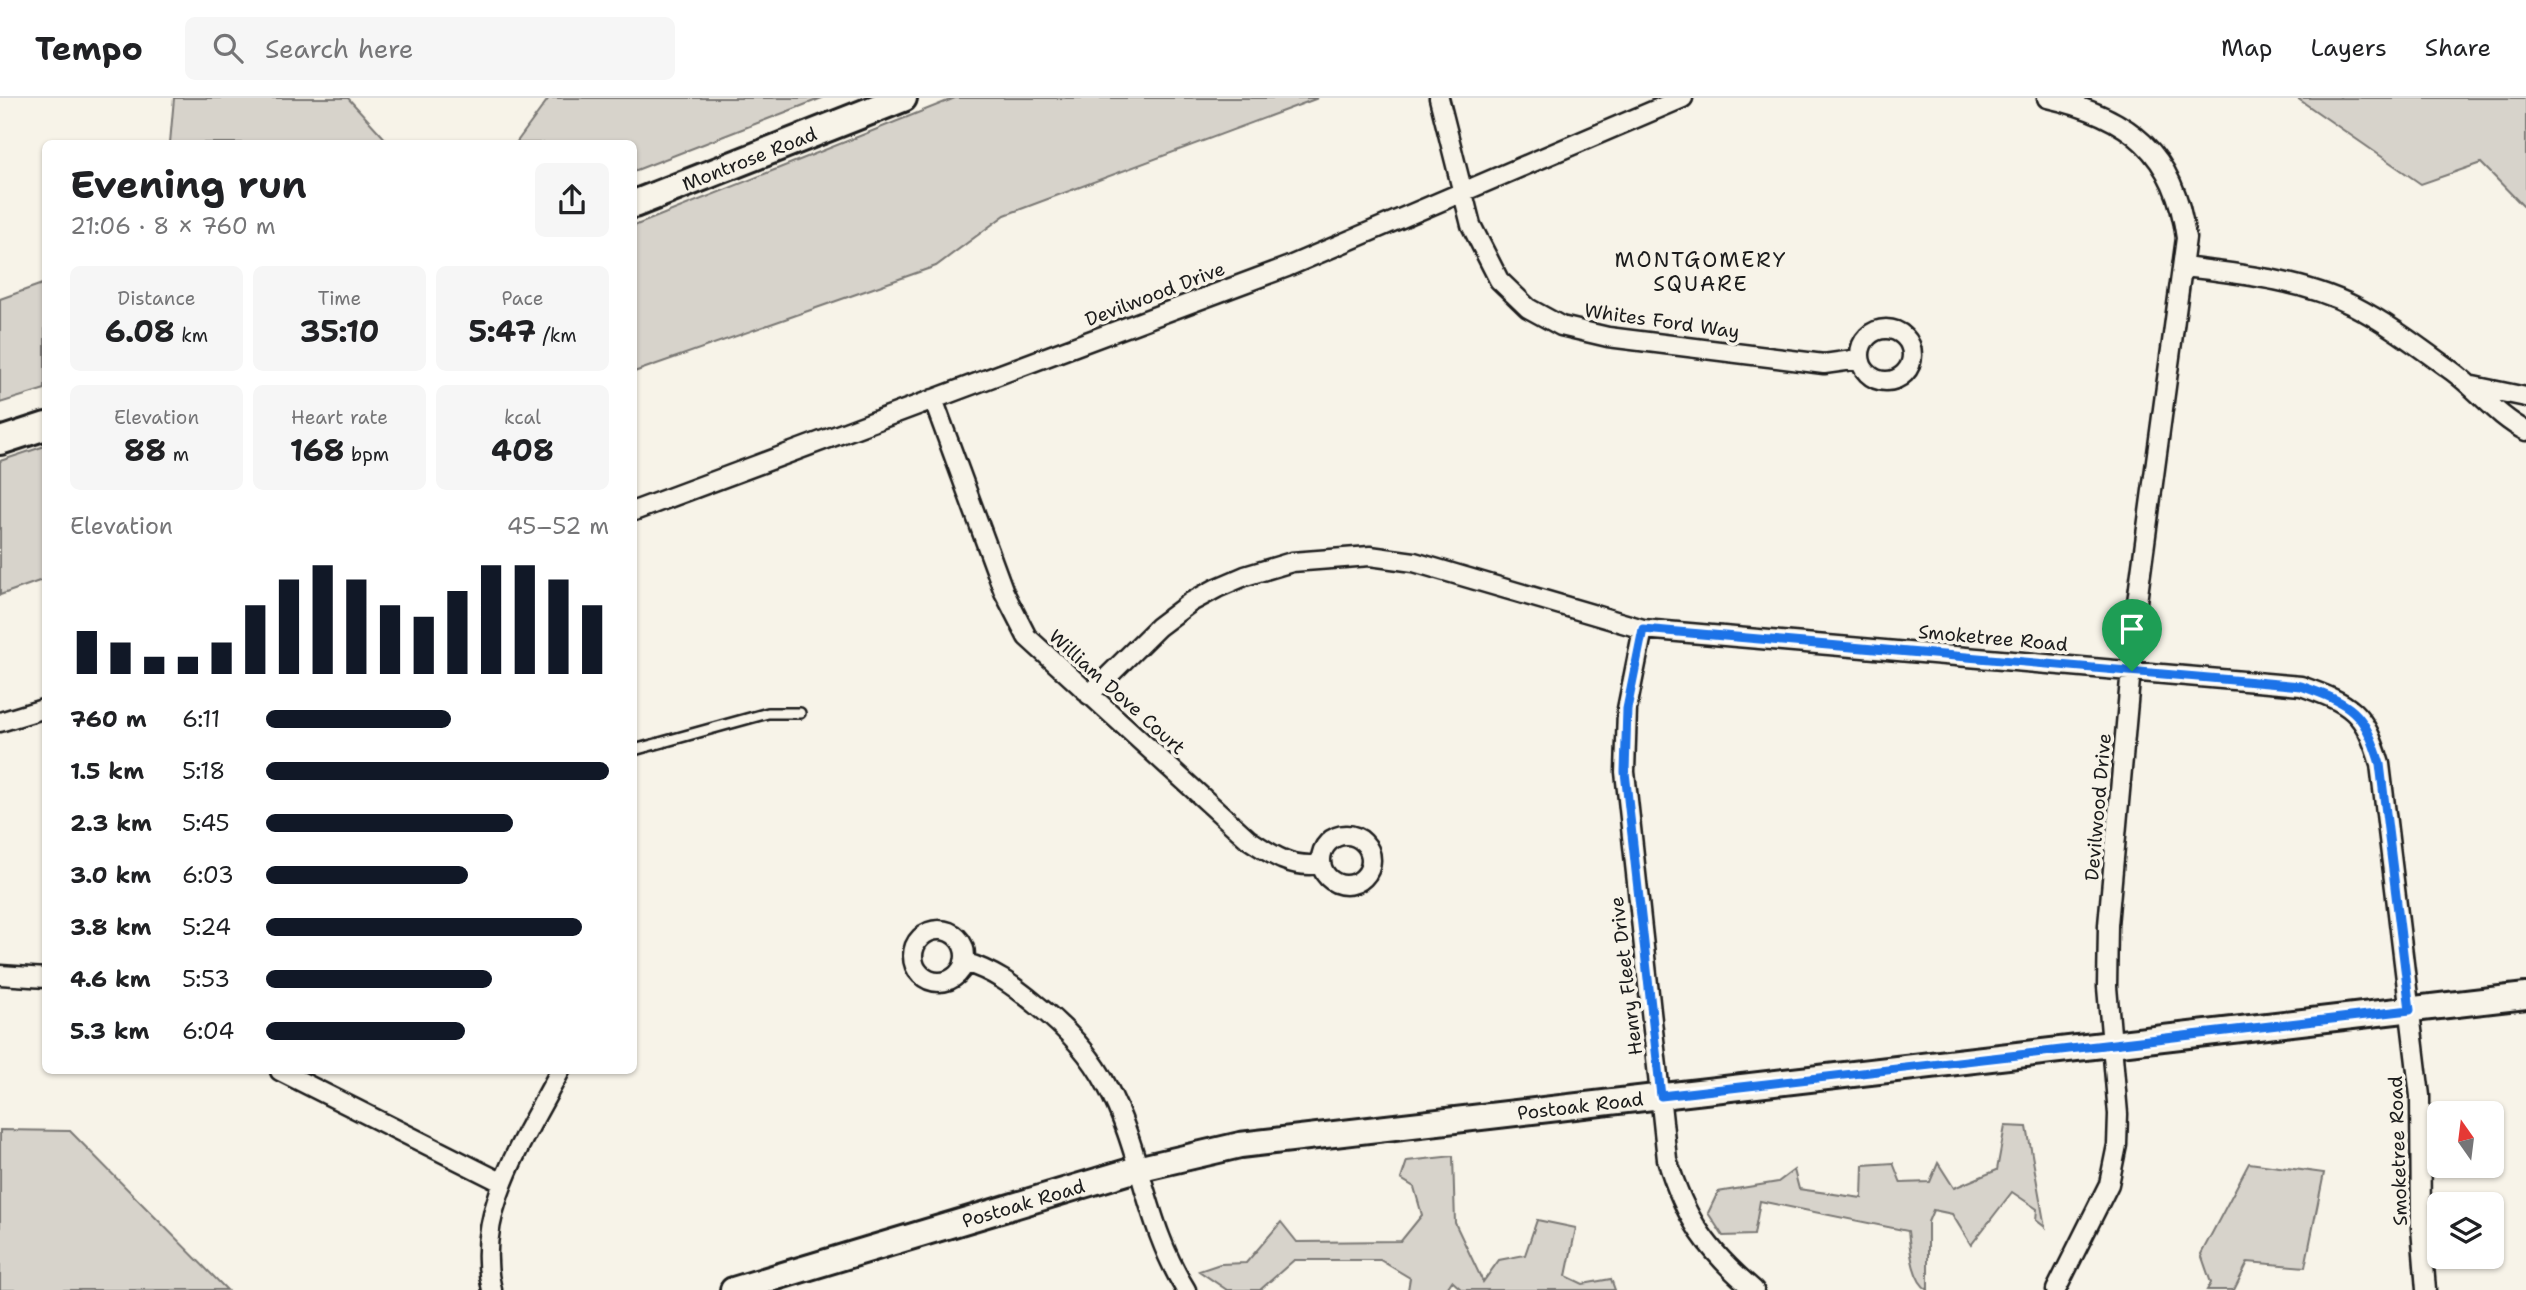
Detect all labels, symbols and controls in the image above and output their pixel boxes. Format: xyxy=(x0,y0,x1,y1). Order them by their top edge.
search box xyxy=(185,17,675,80)
text: Tempo xyxy=(35,26,143,71)
icon: search xyxy=(209,29,247,67)
text: Search here xyxy=(265,31,414,66)
text: Map xyxy=(2221,32,2272,64)
text: Layers xyxy=(2310,32,2387,64)
text: Share xyxy=(2425,32,2491,64)
street label: Montrose Road xyxy=(678,121,820,196)
text: Evening run xyxy=(70,159,307,210)
button: share xyxy=(535,163,609,237)
text: 21:06 · 8 × 760 m xyxy=(70,211,276,241)
district label: MONTGOMERY SQUARE xyxy=(1615,246,1787,298)
street label: Devilwood Drive xyxy=(1081,256,1229,332)
text: Distance xyxy=(118,286,195,311)
text: Time xyxy=(318,286,361,311)
text: Pace xyxy=(502,286,543,311)
street label: Whites Ford Way xyxy=(1583,298,1741,344)
text: 6.08 xyxy=(105,311,175,352)
text: 35:10 xyxy=(299,311,380,352)
text: 5:47 xyxy=(468,311,536,352)
text: km xyxy=(175,323,208,348)
text: /km xyxy=(536,323,577,348)
text: Elevation xyxy=(114,405,199,430)
text: Heart rate xyxy=(291,405,388,430)
text: kcal xyxy=(504,405,541,430)
text: 88 xyxy=(124,430,166,471)
text: 168 xyxy=(290,430,344,471)
text: 408 xyxy=(491,430,554,471)
text: m xyxy=(166,442,189,467)
text: bpm xyxy=(344,442,389,467)
text: Elevation xyxy=(70,511,173,541)
text: 45–52 m xyxy=(507,511,609,541)
pin xyxy=(2102,599,2162,671)
icon: arrive xyxy=(2113,610,2151,648)
street label: Smoketree Road xyxy=(1917,619,2069,657)
street label: William Dove Court xyxy=(1043,624,1191,760)
text: 760 m xyxy=(70,704,147,734)
text: 6:11 xyxy=(182,704,220,734)
street label: Devilwood Drive xyxy=(2079,732,2117,882)
text: 1.5 km xyxy=(70,756,144,786)
text: 5:18 xyxy=(182,756,225,786)
text: 2.3 km xyxy=(70,808,152,838)
text: 5:45 xyxy=(182,808,230,838)
text: 3.0 km xyxy=(70,860,151,890)
text: 6:03 xyxy=(182,860,234,890)
street label: Henry Fleet Drive xyxy=(1604,895,1648,1057)
text: 3.8 km xyxy=(70,912,151,942)
text: 5:24 xyxy=(182,912,231,942)
text: 4.6 km xyxy=(70,964,151,994)
text: 5:53 xyxy=(182,964,230,994)
text: 5.3 km xyxy=(70,1016,150,1046)
text: 6:04 xyxy=(182,1016,234,1046)
street label: Smoketree Road xyxy=(2383,1076,2413,1226)
street label: Postoak Road xyxy=(1516,1086,1645,1125)
north arrow xyxy=(2427,1101,2504,1178)
map controls xyxy=(2427,1101,2504,1269)
street label: Postoak Road xyxy=(959,1173,1088,1233)
button: layers xyxy=(2427,1192,2504,1269)

